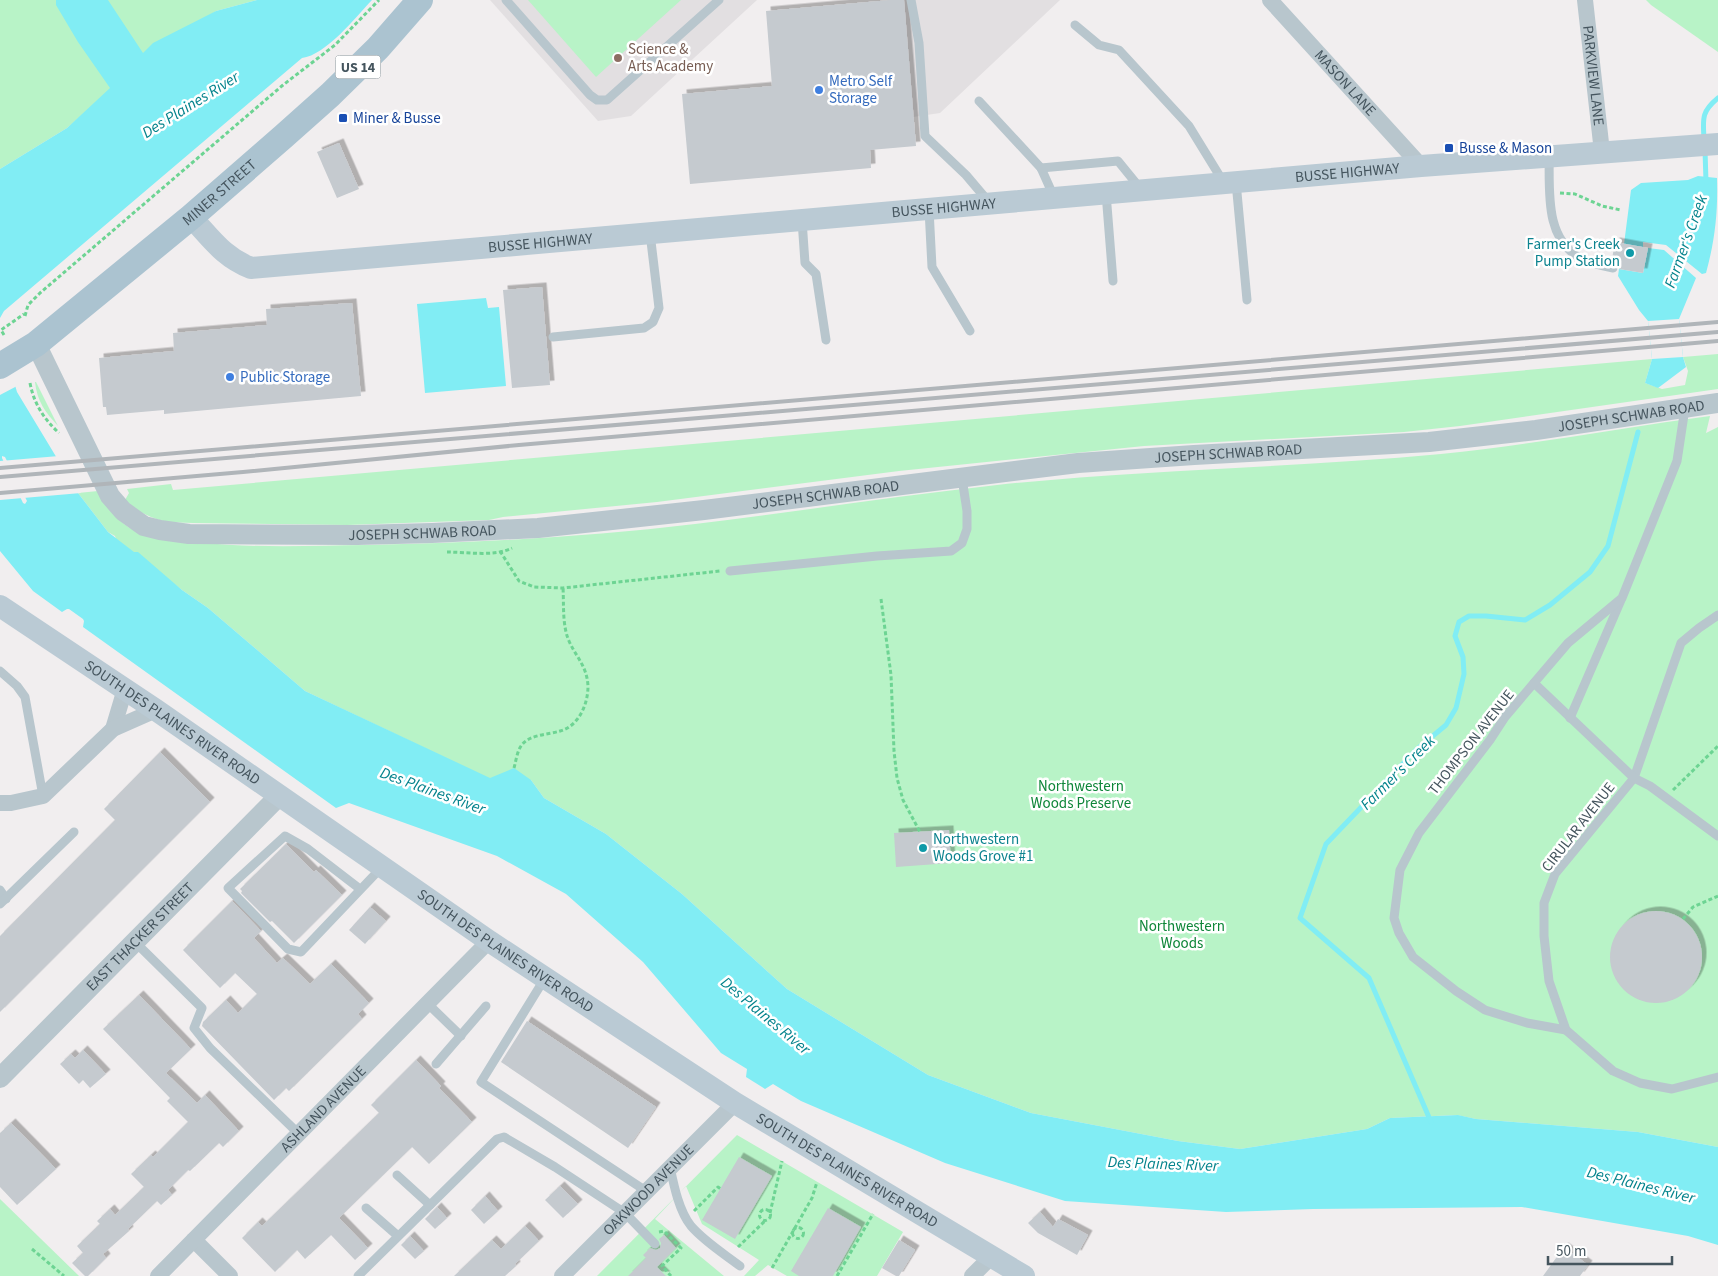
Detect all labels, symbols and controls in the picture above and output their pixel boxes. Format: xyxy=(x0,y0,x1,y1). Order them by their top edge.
street label: PARKVIEW LANE xyxy=(1577,24,1609,127)
place label: Science & Arts Academy xyxy=(628,39,713,77)
street label: MASON LANE xyxy=(1309,45,1381,121)
marker: Science & Arts Academy xyxy=(612,52,624,64)
road number: US 14 xyxy=(336,56,380,78)
water label: Des Plaines River xyxy=(138,65,245,143)
place label: Metro Self Storage xyxy=(829,71,893,109)
marker: Metro Self Storage xyxy=(813,84,825,96)
place label: Miner & Busse xyxy=(353,108,441,129)
marker: Miner & Busse xyxy=(337,112,349,124)
place label: Busse & Mason xyxy=(1459,138,1552,159)
marker: Busse & Mason xyxy=(1443,142,1455,154)
street label: MINER STREET xyxy=(178,155,261,231)
street label: BUSSE HIGHWAY xyxy=(1294,158,1401,188)
water label: Farmer's Creek xyxy=(1659,191,1713,291)
street label: BUSSE HIGHWAY xyxy=(891,193,998,223)
street label: BUSSE HIGHWAY xyxy=(487,228,594,258)
place label: Farmer's Creek Pump Station xyxy=(1527,234,1621,272)
marker: Farmer's Creek Pump Station xyxy=(1624,247,1636,259)
place label: Public Storage xyxy=(240,367,330,388)
marker: Public Storage xyxy=(224,371,236,383)
street label: JOSEPH SCHWAB ROAD xyxy=(1556,395,1706,438)
street label: JOSEPH SCHWAB ROAD xyxy=(1153,439,1303,469)
street label: JOSEPH SCHWAB ROAD xyxy=(751,476,900,515)
street label: JOSEPH SCHWAB ROAD xyxy=(348,520,497,546)
street label: SOUTH DES PLAINES RIVER ROAD xyxy=(80,655,264,790)
street label: THOMPSON AVENUE xyxy=(1424,685,1519,799)
water label: Farmer's Creek xyxy=(1355,730,1440,815)
water label: Des Plaines River xyxy=(377,762,490,821)
park label: Northwestern Woods Preserve xyxy=(1031,776,1131,814)
street label: CIRULAR AVENUE xyxy=(1537,778,1620,877)
place label: Northwestern Woods Grove #1 xyxy=(933,829,1033,867)
marker: Northwestern Woods Grove #1 xyxy=(917,842,929,854)
street label: EAST THACKER STREET xyxy=(82,878,199,996)
street label: SOUTH DES PLAINES RIVER ROAD xyxy=(413,884,598,1018)
park label: Northwestern Woods xyxy=(1139,916,1225,954)
water label: Des Plaines River xyxy=(716,972,816,1061)
street label: ASHLAND AVENUE xyxy=(276,1061,371,1157)
street label: SOUTH DES PLAINES RIVER ROAD xyxy=(752,1108,942,1233)
street label: OAKWOOD AVENUE xyxy=(598,1140,699,1240)
water label: Des Plaines River xyxy=(1107,1151,1220,1177)
water label: Des Plaines River xyxy=(1584,1161,1699,1209)
scale bar xyxy=(1548,1234,1672,1266)
text: 50 m xyxy=(1556,1241,1586,1262)

